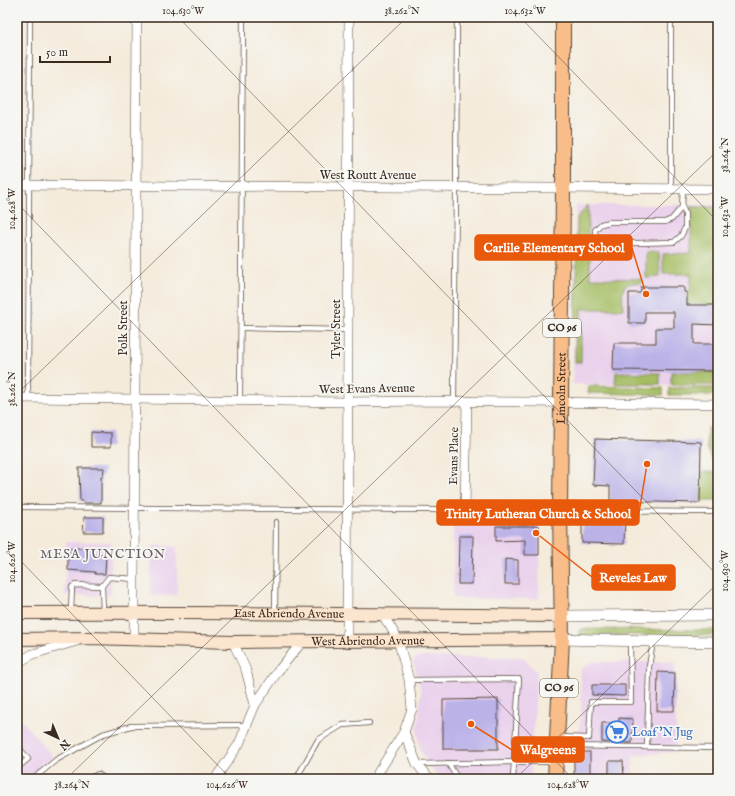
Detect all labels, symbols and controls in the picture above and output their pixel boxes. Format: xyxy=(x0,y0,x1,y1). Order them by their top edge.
text: 104.630°W xyxy=(162,5,204,18)
text: 38.262°N xyxy=(384,5,420,18)
text: 104.632°W xyxy=(504,5,546,18)
scale bar xyxy=(40,38,110,64)
text: 50 m xyxy=(46,45,68,60)
text: 38.264°N xyxy=(719,137,732,173)
street label: West Routt Avenue xyxy=(320,168,417,183)
text: 104.628°W xyxy=(6,188,19,230)
text: 104.632°W xyxy=(719,196,732,238)
callout: Carlile Elementary School xyxy=(475,235,632,260)
text: Carlile Elementary School xyxy=(483,240,625,257)
street label: Tyler Street xyxy=(329,299,344,359)
street label: Polk Street xyxy=(116,300,131,356)
road number: CO 96 xyxy=(543,319,581,337)
street label: Lincoln Street xyxy=(553,352,569,424)
text: 38.262°N xyxy=(6,371,19,407)
street label: West Evans Avenue xyxy=(319,381,416,397)
street label: Evans Place xyxy=(446,426,462,485)
callout: Trinity Lutheran Church & School xyxy=(437,500,639,525)
text: Trinity Lutheran Church & School xyxy=(444,506,632,523)
text: 104.626°W xyxy=(6,541,19,583)
district label: MESA JUNCTION xyxy=(40,546,166,563)
text: 104.630°W xyxy=(719,550,732,592)
callout: Reveles Law xyxy=(592,565,675,590)
text: Reveles Law xyxy=(599,570,667,587)
street label: East Abriendo Avenue xyxy=(234,606,345,621)
street label: West Abriendo Avenue xyxy=(311,633,425,649)
road number: CO 96 xyxy=(540,679,578,697)
north arrow xyxy=(38,718,78,758)
supermarket icon: Loaf 'N Jug xyxy=(604,719,630,745)
place label: Loaf 'N Jug xyxy=(632,725,693,741)
text: N xyxy=(56,735,73,753)
callout: Walgreens xyxy=(512,737,584,762)
text: Walgreens xyxy=(519,742,576,759)
text: 38.264°N xyxy=(54,779,90,792)
text: 104.626°W xyxy=(206,779,248,792)
text: 104.628°W xyxy=(547,779,589,792)

